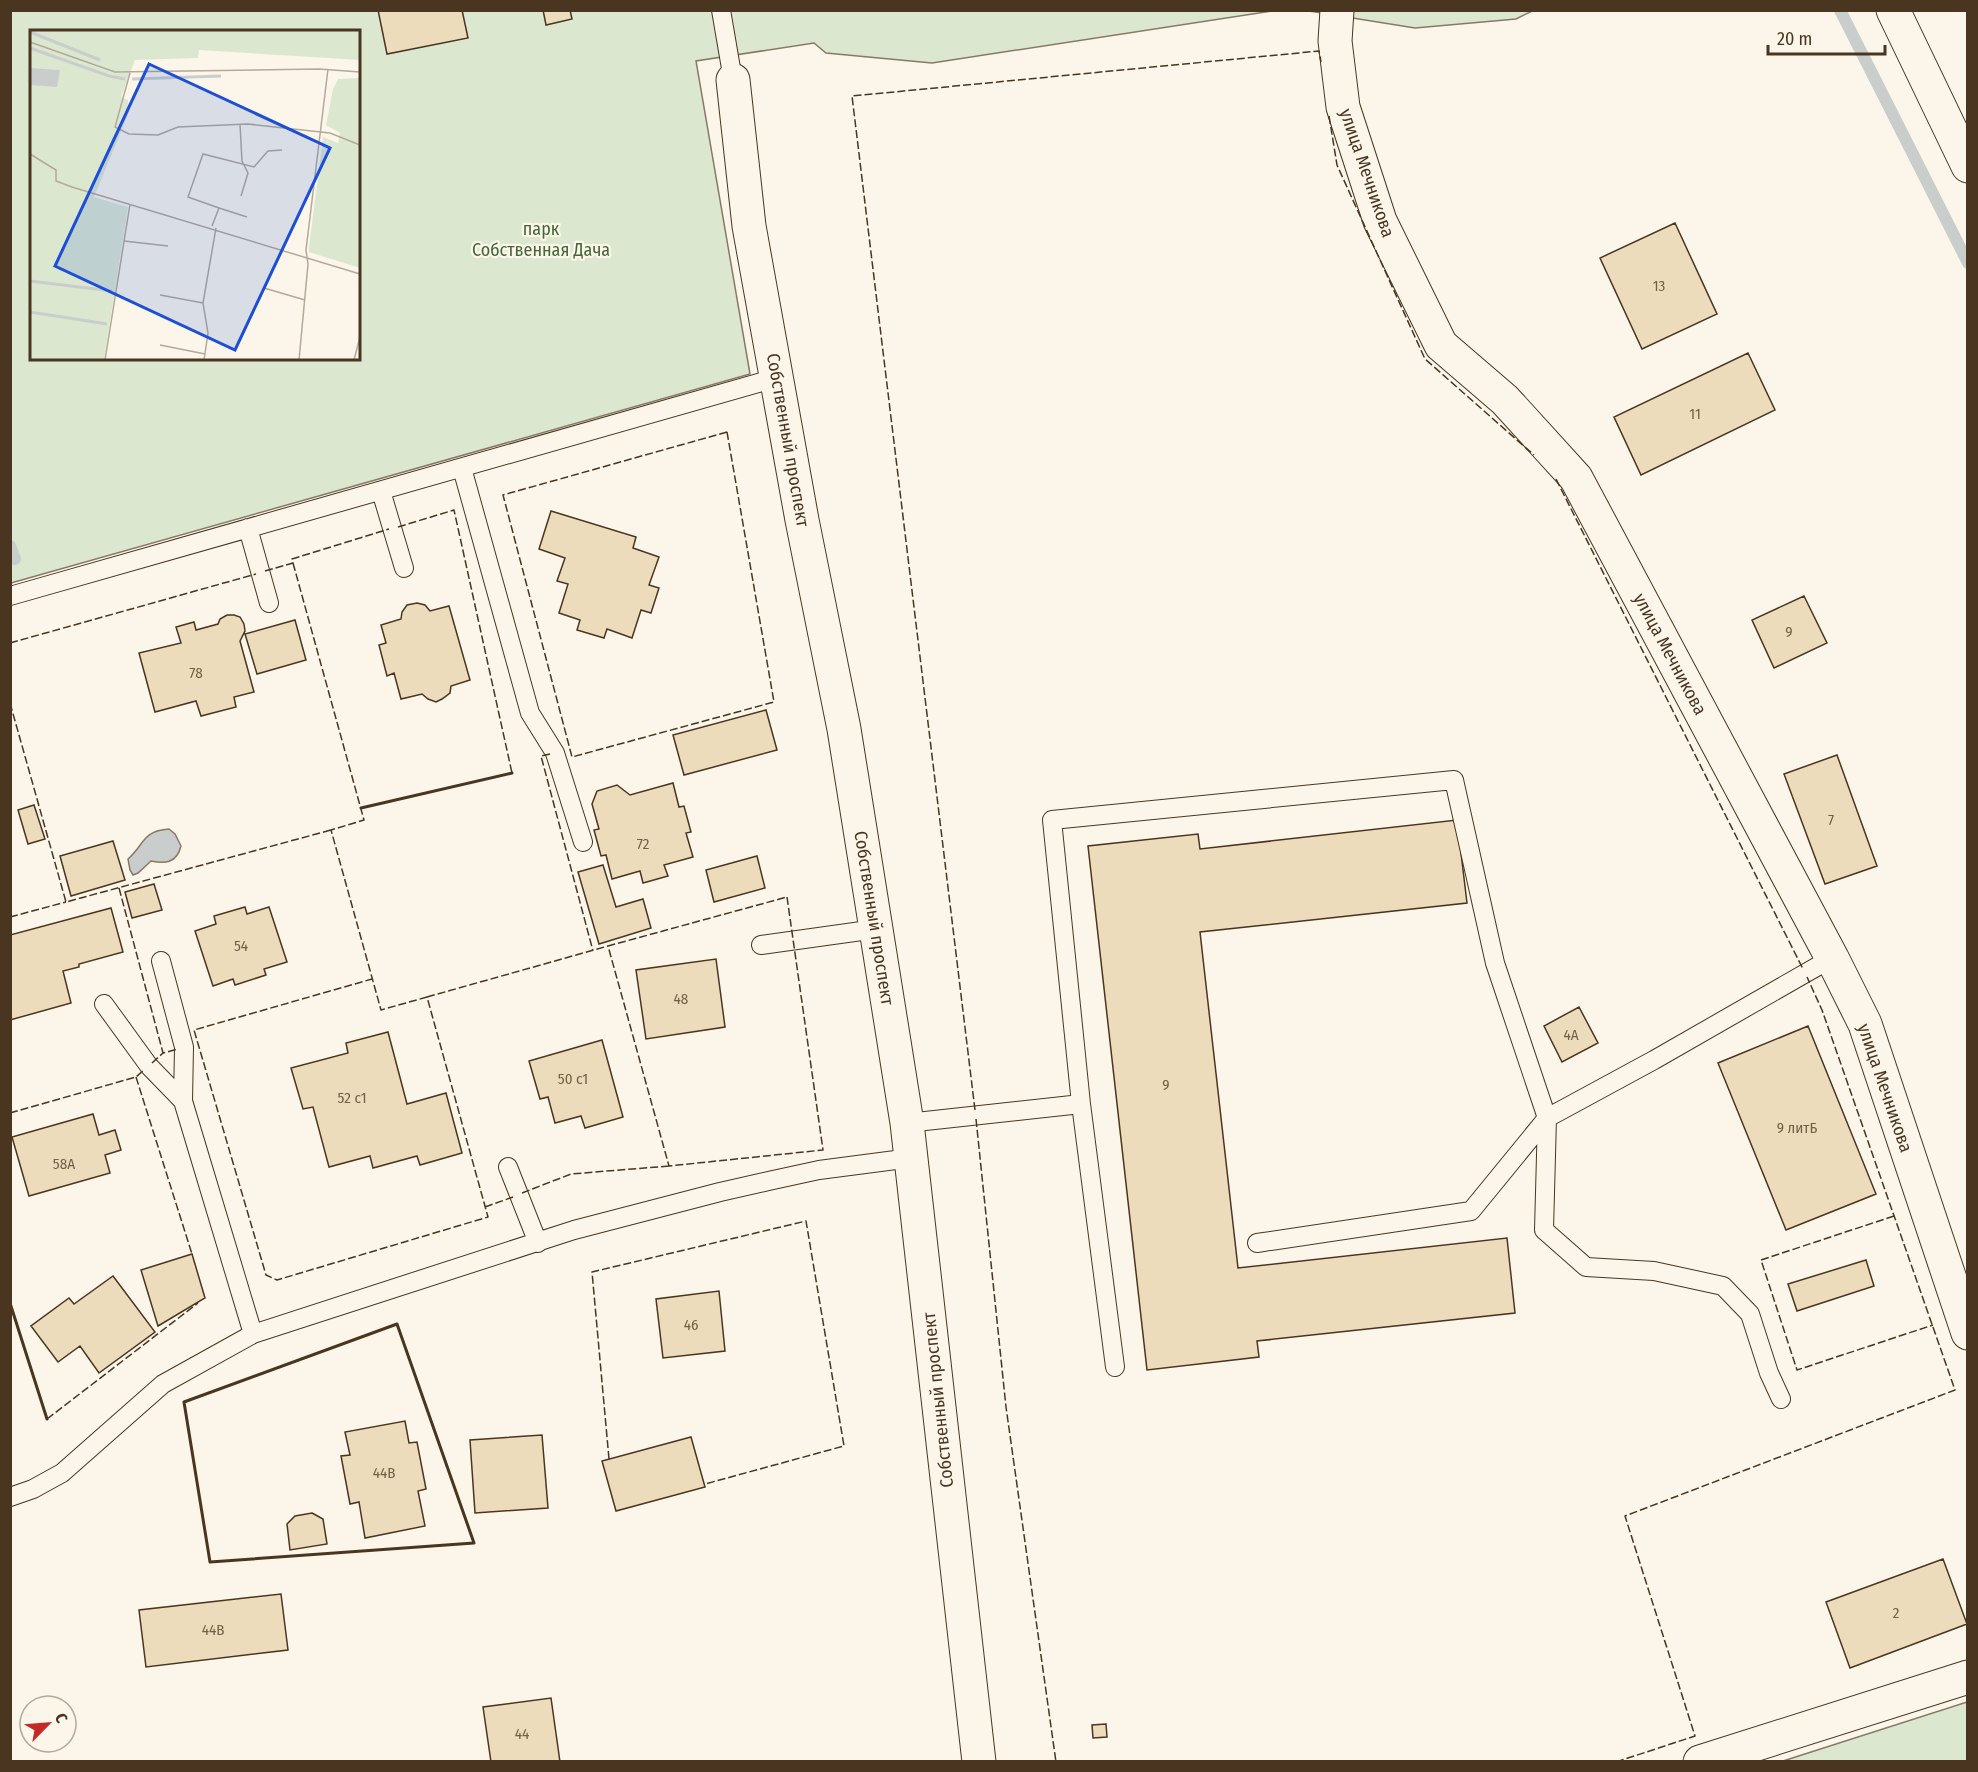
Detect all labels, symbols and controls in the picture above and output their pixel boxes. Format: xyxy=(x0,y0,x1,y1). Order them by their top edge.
scale bar xyxy=(1768,18,1885,56)
text: 20 m xyxy=(1777,28,1812,50)
inset map xyxy=(30,30,360,360)
street label: улица Мечникова xyxy=(1335,106,1399,240)
park label: парк Собственная Дача xyxy=(472,218,610,261)
house number: 13 xyxy=(1653,277,1666,295)
street label: Собственный проспект xyxy=(762,351,814,529)
house number: 11 xyxy=(1689,405,1701,423)
street label: улица Мечникова xyxy=(1629,589,1711,719)
house number: 9 xyxy=(1785,623,1793,641)
house number: 78 xyxy=(189,664,203,682)
house number: 7 xyxy=(1828,811,1834,829)
street label: Собственный проспект xyxy=(849,829,899,1007)
house number: 72 xyxy=(637,835,650,853)
house number: 54 xyxy=(234,937,248,955)
house number: 48 xyxy=(674,990,688,1008)
street label: улица Мечникова xyxy=(1853,1021,1917,1155)
house number: 4А xyxy=(1563,1026,1579,1044)
house number: 50 с1 xyxy=(558,1070,588,1088)
house number: 9 xyxy=(1162,1076,1170,1094)
house number: 52 с1 xyxy=(338,1089,366,1107)
house number: 9 литБ xyxy=(1777,1119,1817,1137)
house number: 58А xyxy=(53,1155,75,1173)
street label: Собственный проспект xyxy=(918,1311,958,1489)
house number: 46 xyxy=(684,1316,698,1334)
house number: 44В xyxy=(373,1464,395,1482)
house number: 2 xyxy=(1893,1604,1900,1622)
house number: 44В xyxy=(202,1621,224,1639)
north arrow xyxy=(18,1694,78,1754)
text: С xyxy=(51,1710,72,1726)
house number: 44 xyxy=(515,1725,529,1743)

